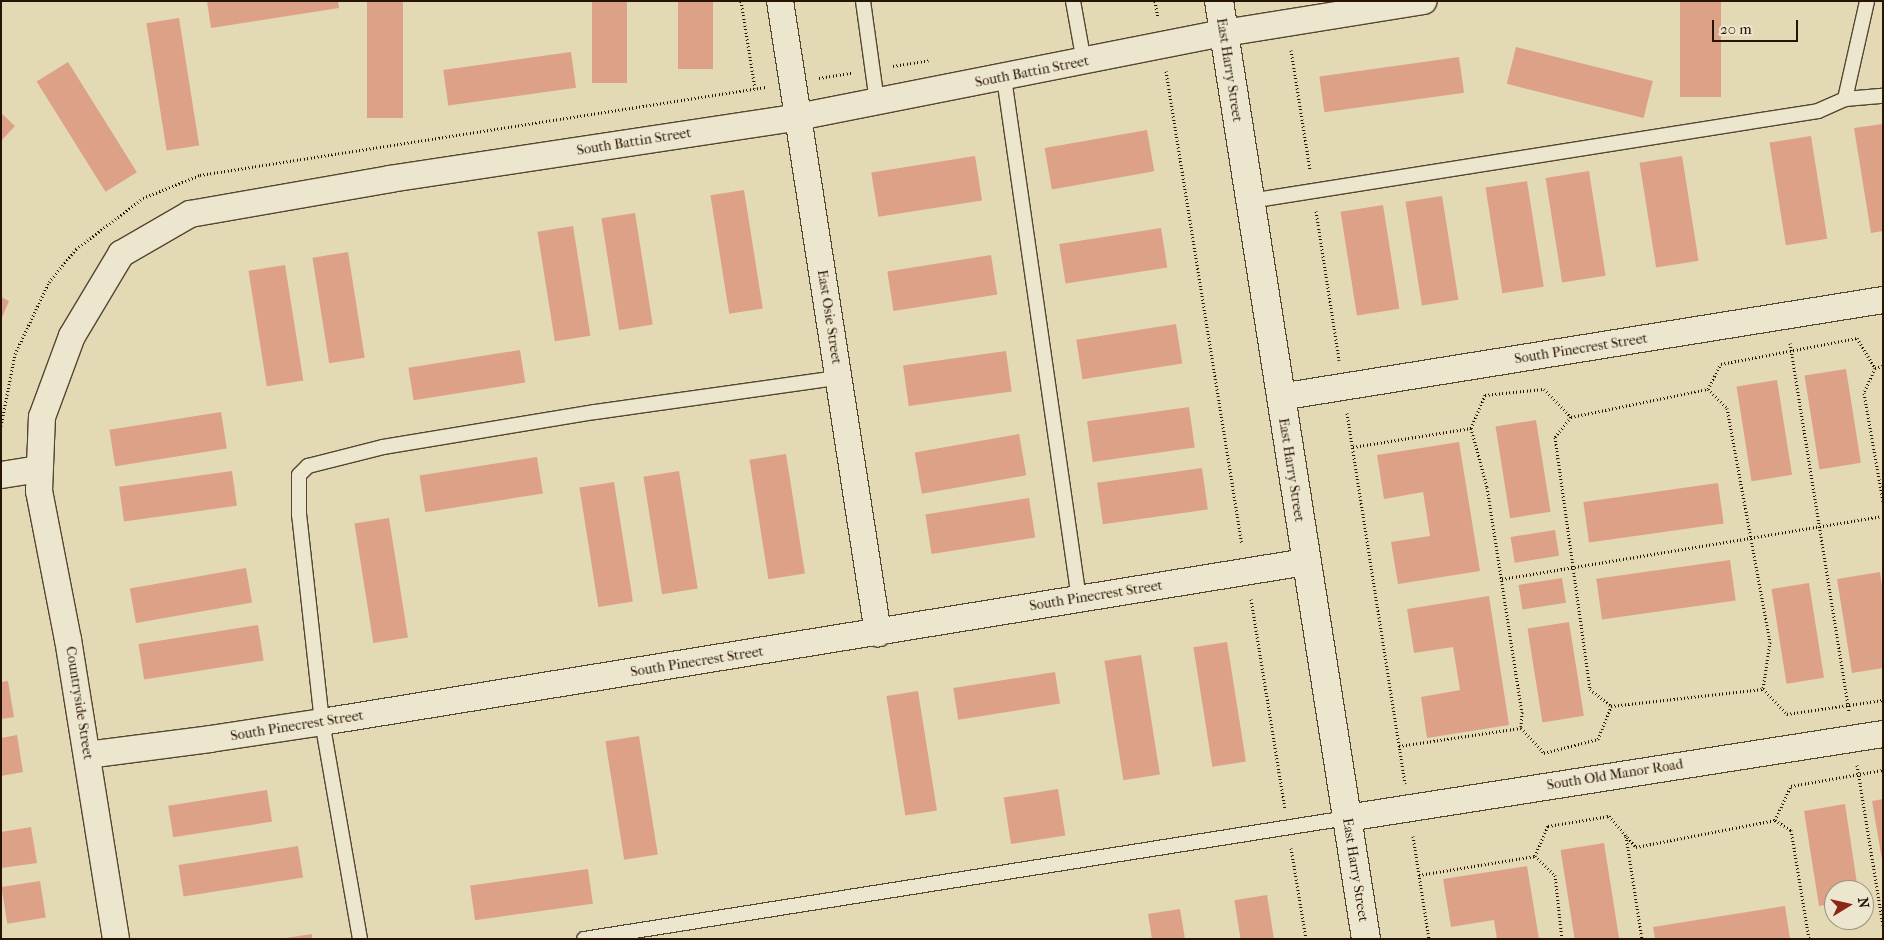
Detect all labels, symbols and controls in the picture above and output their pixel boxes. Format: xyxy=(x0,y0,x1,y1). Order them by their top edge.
scale bar xyxy=(1714,10,1800,42)
street label: East Harry Street xyxy=(1212,17,1246,123)
text: 20 m xyxy=(1720,20,1752,38)
street label: South Battin Street xyxy=(974,53,1090,91)
street label: South Battin Street xyxy=(576,125,692,159)
street label: East Osie Street xyxy=(813,269,845,365)
street label: South Pinecrest Street xyxy=(1513,330,1649,368)
street label: East Harry Street xyxy=(1274,417,1308,523)
street label: South Pinecrest Street xyxy=(1028,577,1164,615)
street label: South Pinecrest Street xyxy=(629,643,765,681)
street label: Countryside Street xyxy=(62,645,96,761)
street label: South Pinecrest Street xyxy=(229,707,365,745)
street label: South Old Manor Road xyxy=(1546,756,1684,794)
street label: East Harry Street xyxy=(1338,817,1372,923)
north arrow xyxy=(1824,880,1874,930)
text: N xyxy=(1854,896,1873,909)

